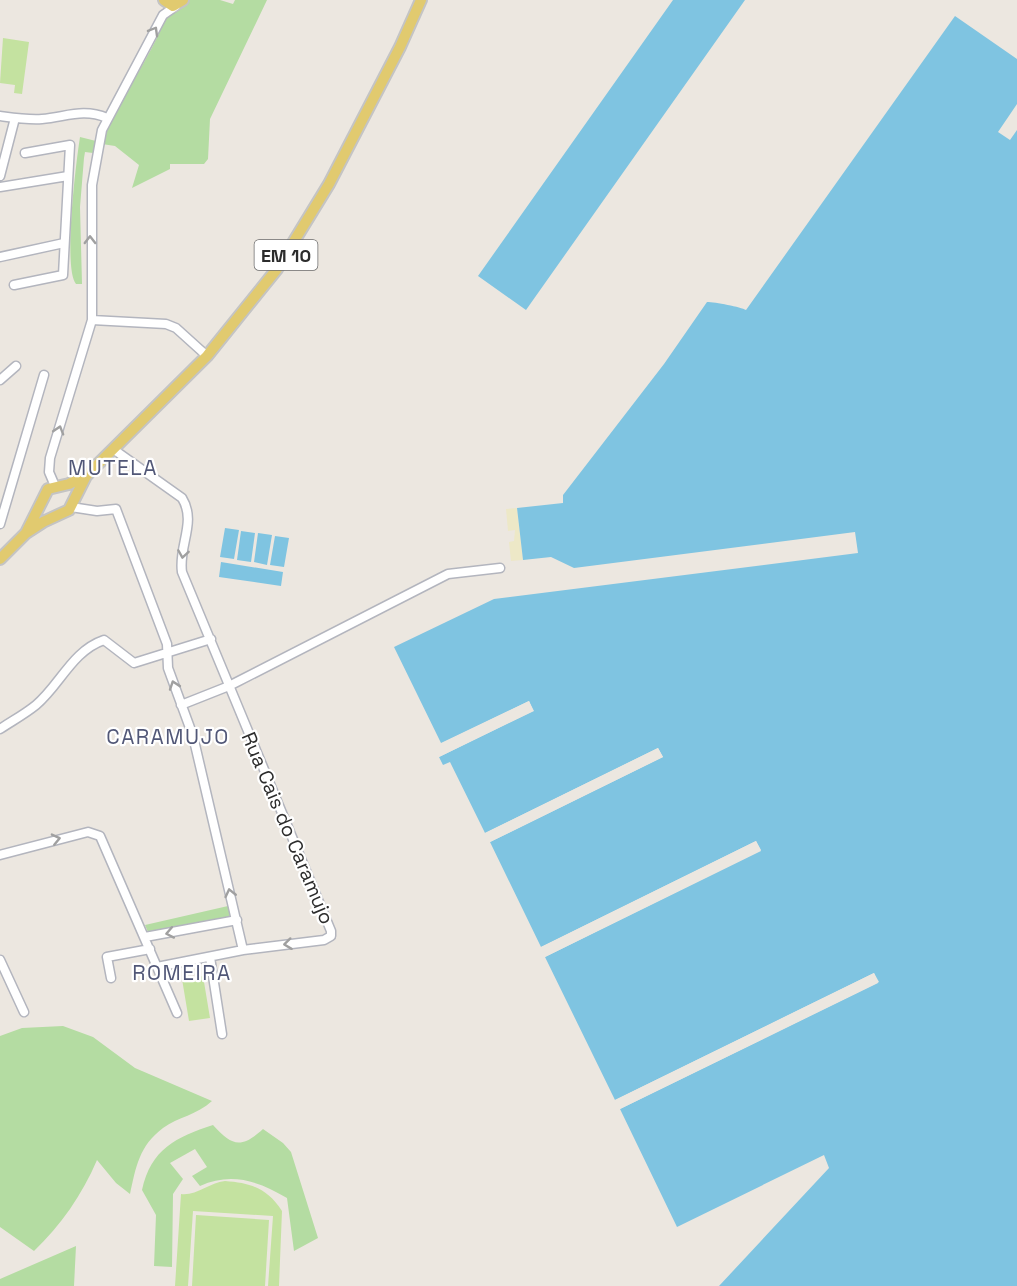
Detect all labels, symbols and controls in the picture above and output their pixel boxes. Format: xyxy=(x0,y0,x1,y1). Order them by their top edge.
one-way arrow xyxy=(147,27,159,37)
one-way arrow xyxy=(84,235,97,244)
road number: EM 10 xyxy=(254,240,318,270)
one-way arrow xyxy=(52,425,64,436)
district label: MUTELA xyxy=(68,454,158,481)
one-way arrow xyxy=(177,549,190,559)
one-way arrow xyxy=(169,680,181,691)
district label: CARAMUJO xyxy=(106,723,230,750)
street label: Rua Cais do Caramujo xyxy=(236,728,340,928)
one-way arrow xyxy=(51,834,61,847)
one-way arrow xyxy=(225,888,238,898)
one-way arrow xyxy=(166,926,176,939)
one-way arrow xyxy=(283,938,292,950)
district label: ROMEIRA xyxy=(132,959,232,986)

